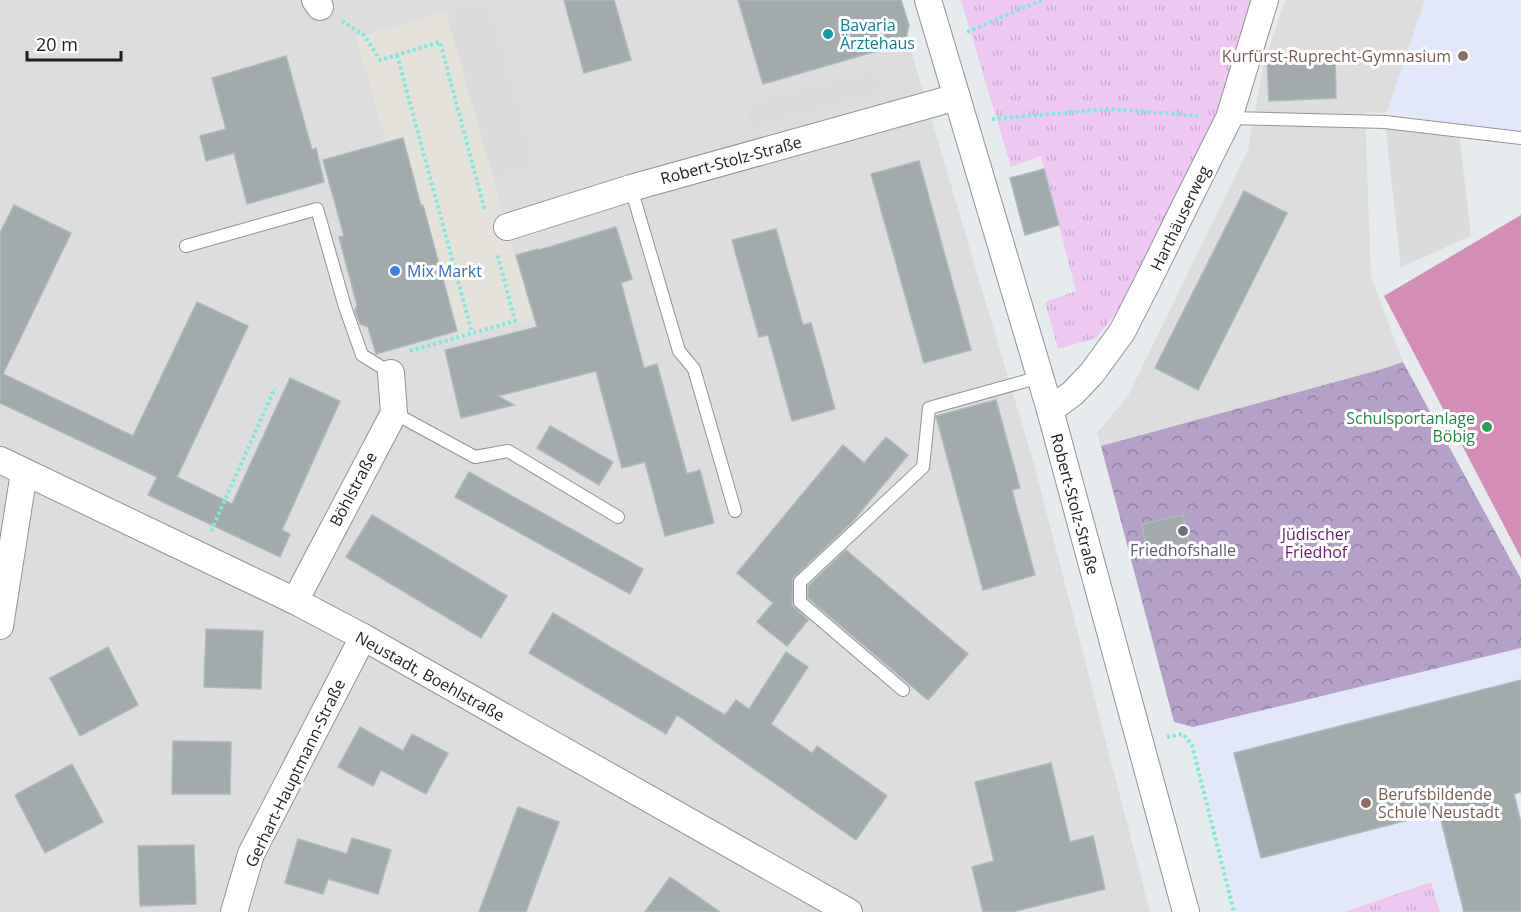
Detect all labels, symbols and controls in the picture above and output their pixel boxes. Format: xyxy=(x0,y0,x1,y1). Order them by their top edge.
place label: Bavaria Ärztehaus xyxy=(840,14,915,54)
scale bar xyxy=(27,24,122,62)
marker: Bavaria Ärztehaus xyxy=(821,27,835,41)
text: 20 m xyxy=(36,32,78,56)
place label: Kurfürst-Ruprecht-Gymnasium xyxy=(1222,45,1451,67)
marker: Kurfürst-Ruprecht-Gymnasium xyxy=(1456,49,1470,63)
street label: Robert-Stolz-Straße xyxy=(658,131,804,189)
street label: Harthäuserweg xyxy=(1145,161,1215,274)
place label: Mix Markt xyxy=(407,260,482,282)
marker: Mix Markt xyxy=(388,264,402,278)
place label: Schulsportanlage Böbig xyxy=(1346,407,1475,447)
marker: Schulsportanlage Böbig xyxy=(1480,420,1494,434)
street label: Robert-Stolz-Straße xyxy=(1046,431,1104,577)
street label: Böhlstraße xyxy=(324,448,382,530)
park label: Jüdischer Friedhof xyxy=(1280,523,1351,563)
marker: Friedhofshalle xyxy=(1176,524,1190,538)
place label: Friedhofshalle xyxy=(1130,539,1236,561)
street label: Neustadt, Boehlstraße xyxy=(351,626,509,726)
street label: Gerhart-Hauptmann-Straße xyxy=(240,675,350,871)
place label: Berufsbildende Schule Neustadt xyxy=(1378,783,1500,823)
marker: Berufsbildende Schule Neustadt xyxy=(1359,796,1373,810)

